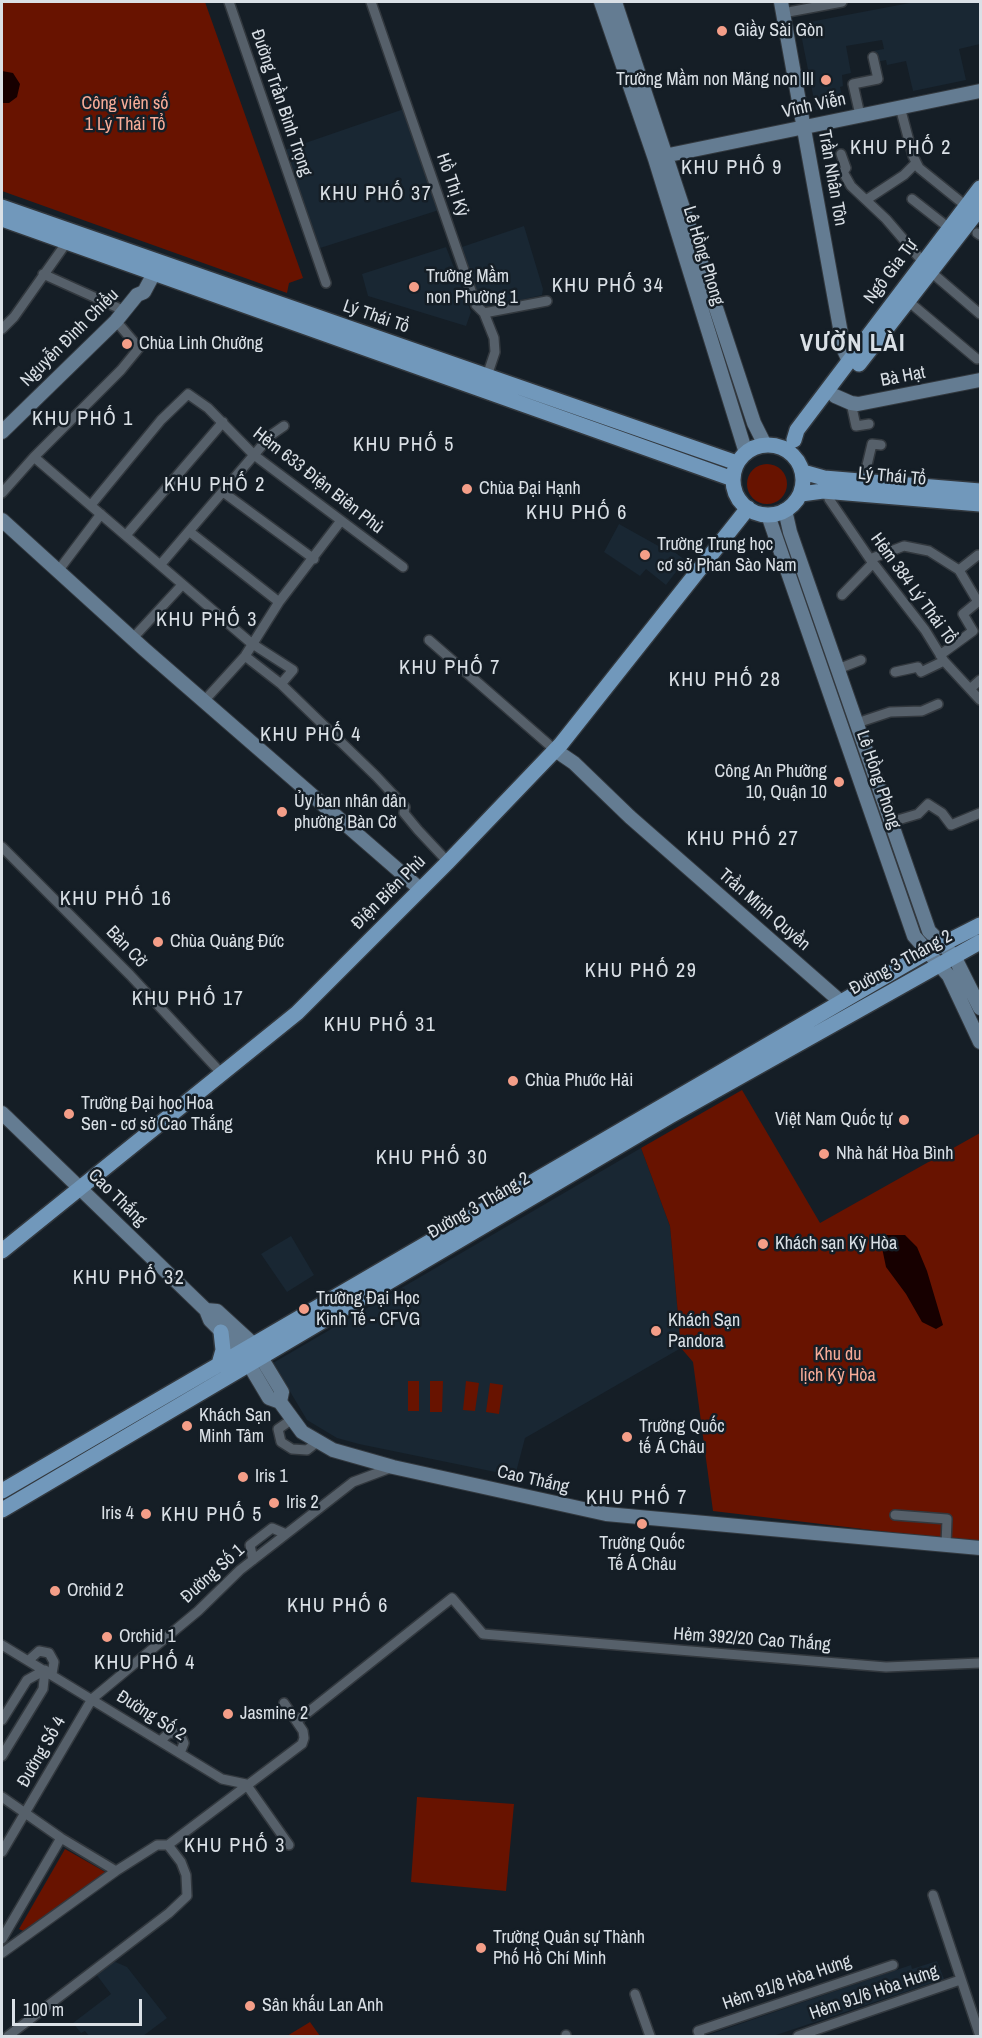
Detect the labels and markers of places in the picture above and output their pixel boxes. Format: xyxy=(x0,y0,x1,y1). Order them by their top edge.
place label: Giầy Sài Gòn xyxy=(734,20,823,42)
marker: Giầy Sài Gòn xyxy=(715,24,729,38)
place label: Trường Mầm non Măng non III xyxy=(616,69,814,91)
marker: Trường Mầm non Măng non III xyxy=(819,73,833,87)
place label: Trường Mầm non Phường 1 xyxy=(426,266,518,308)
marker: Trường Mầm non Phường 1 xyxy=(407,280,421,294)
place label: Chùa Linh Chưởng xyxy=(139,333,263,355)
marker: Chùa Linh Chưởng xyxy=(120,337,134,351)
place label: Chùa Đại Hạnh xyxy=(479,478,581,500)
marker: Chùa Đại Hạnh xyxy=(460,482,474,496)
place label: Trường Trung học cơ sở Phan Sào Nam xyxy=(657,534,796,576)
marker: Trường Trung học cơ sở Phan Sào Nam xyxy=(638,548,652,562)
place label: Công An Phường 10, Quận 10 xyxy=(715,761,827,804)
marker: Công An Phường 10, Quận 10 xyxy=(832,775,846,789)
place label: Ủy ban nhân dân phường Bàn Cờ xyxy=(294,791,406,834)
marker: Ủy ban nhân dân phường Bàn Cờ xyxy=(275,805,289,819)
place label: Chùa Quảng Đức xyxy=(170,931,284,953)
marker: Chùa Quảng Đức xyxy=(151,935,165,949)
place label: Chùa Phước Hải xyxy=(525,1070,633,1092)
marker: Chùa Phước Hải xyxy=(506,1074,520,1088)
place label: Trường Đại học Hoa Sen - cơ sở Cao Thắng xyxy=(81,1093,233,1136)
marker: Trường Đại học Hoa Sen - cơ sở Cao Thắng xyxy=(62,1107,76,1121)
place label: Việt Nam Quốc tự xyxy=(775,1109,892,1131)
marker: Việt Nam Quốc tự xyxy=(897,1113,911,1127)
place label: Nhà hát Hòa Bình xyxy=(836,1143,953,1165)
marker: Nhà hát Hòa Bình xyxy=(817,1147,831,1161)
place label: Khách sạn Kỳ Hòa xyxy=(775,1233,897,1255)
marker: Khách sạn Kỳ Hòa xyxy=(756,1237,770,1251)
place label: Trường Đại Học Kinh Tế - CFVG xyxy=(316,1288,420,1330)
marker: Trường Đại Học Kinh Tế - CFVG xyxy=(297,1302,311,1316)
place label: Khách Sạn Pandora xyxy=(668,1310,740,1352)
marker: Khách Sạn Pandora xyxy=(649,1324,663,1338)
place label: Khách Sạn Minh Tâm xyxy=(199,1405,271,1448)
place label: Trường Quốc tế Á Châu xyxy=(639,1416,725,1458)
marker: Khách Sạn Minh Tâm xyxy=(180,1419,194,1433)
marker: Trường Quốc tế Á Châu xyxy=(620,1430,634,1444)
place label: Iris 1 xyxy=(255,1466,288,1488)
marker: Iris 1 xyxy=(236,1470,250,1484)
place label: Iris 2 xyxy=(286,1492,319,1514)
marker: Iris 2 xyxy=(267,1496,281,1510)
place label: Iris 4 xyxy=(101,1503,134,1525)
marker: Iris 4 xyxy=(139,1507,153,1521)
marker: Trường Quốc Tế Á Châu xyxy=(635,1517,649,1531)
place label: Trường Quốc Tế Á Châu xyxy=(599,1533,685,1576)
place label: Orchid 2 xyxy=(67,1580,124,1602)
marker: Orchid 2 xyxy=(48,1584,62,1598)
place label: Orchid 1 xyxy=(119,1626,176,1648)
marker: Orchid 1 xyxy=(100,1630,114,1644)
place label: Jasmine 2 xyxy=(240,1703,308,1725)
marker: Jasmine 2 xyxy=(221,1707,235,1721)
place label: Trường Quân sự Thành Phố Hồ Chí Minh xyxy=(493,1927,645,1970)
marker: Trường Quân sự Thành Phố Hồ Chí Minh xyxy=(474,1941,488,1955)
place label: Sân khấu Lan Anh xyxy=(262,1995,383,2017)
marker: Sân khấu Lan Anh xyxy=(243,1999,257,2013)

